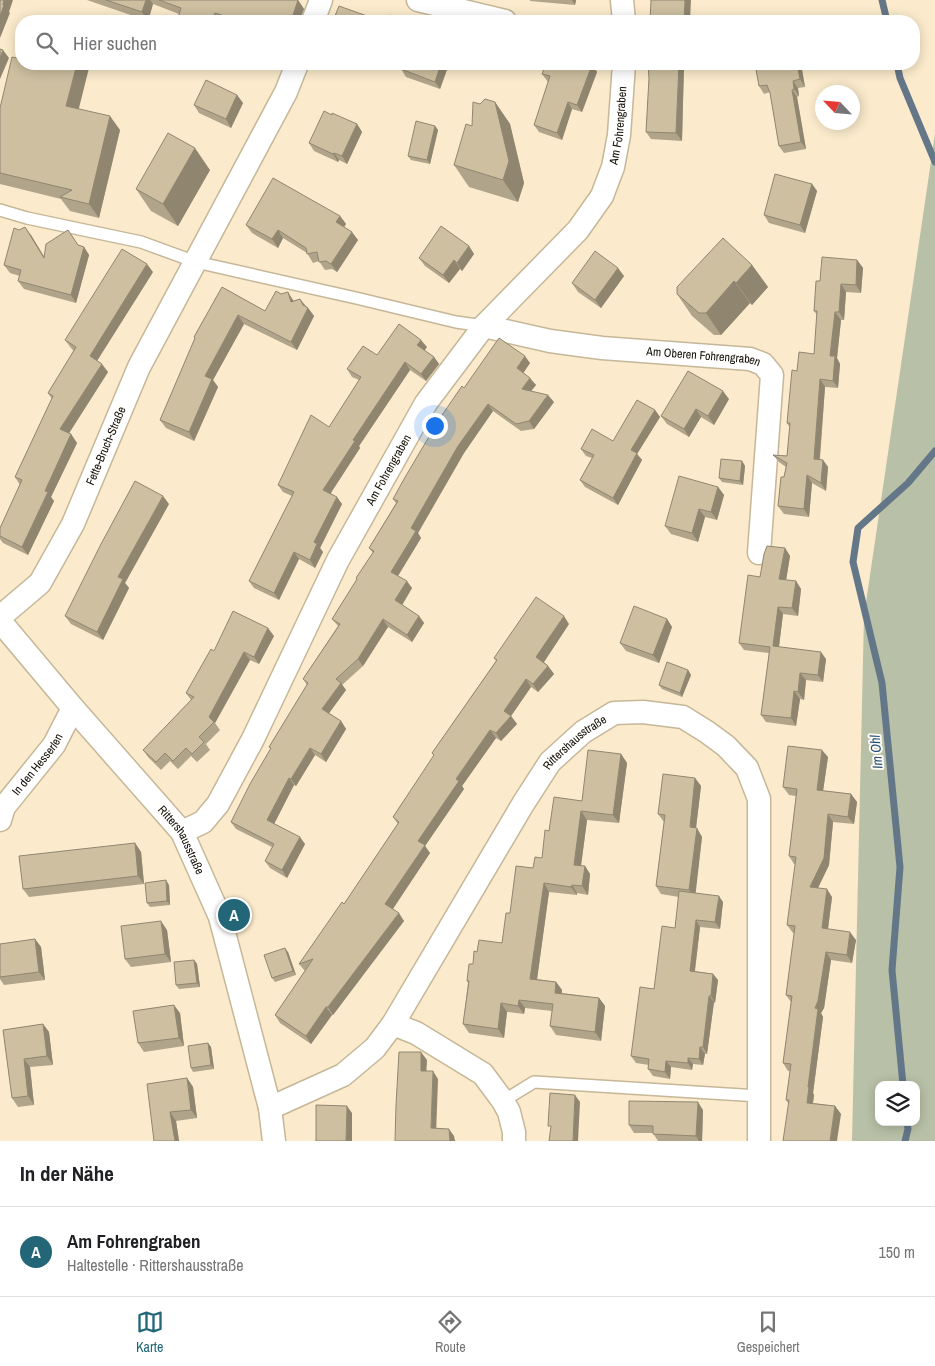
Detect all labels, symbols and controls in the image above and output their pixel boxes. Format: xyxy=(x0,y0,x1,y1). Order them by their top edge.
search box xyxy=(15,15,920,70)
icon: search xyxy=(33,29,61,57)
text: Hier suchen xyxy=(73,30,157,56)
north arrow xyxy=(815,85,860,130)
street label: Am Fohrengraben xyxy=(605,86,630,167)
street label: Am Oberen Fohrengraben xyxy=(645,343,763,370)
street label: Fette-Bruch-Straße xyxy=(82,404,130,488)
your location xyxy=(422,413,448,439)
street label: Am Fohrengraben xyxy=(362,431,415,509)
street label: Rittershausstraße xyxy=(539,712,609,773)
street label: In den Hesserlen xyxy=(9,731,67,799)
water label: Im Ohl xyxy=(866,734,886,770)
street label: Rittershausstraße xyxy=(154,802,208,877)
pin: A xyxy=(218,896,250,934)
map controls xyxy=(875,1081,920,1126)
button: layers xyxy=(875,1081,920,1126)
text: In der Nähe xyxy=(20,1159,114,1188)
text: Am Fohrengraben xyxy=(67,1228,200,1254)
text: A xyxy=(31,1241,41,1263)
text: 150 m xyxy=(879,1241,915,1263)
text: Haltestelle · Rittershausstraße xyxy=(67,1254,243,1276)
tab: Karte xyxy=(136,1308,164,1356)
tab: Route xyxy=(435,1308,466,1356)
tab: Gespeichert xyxy=(737,1308,799,1356)

